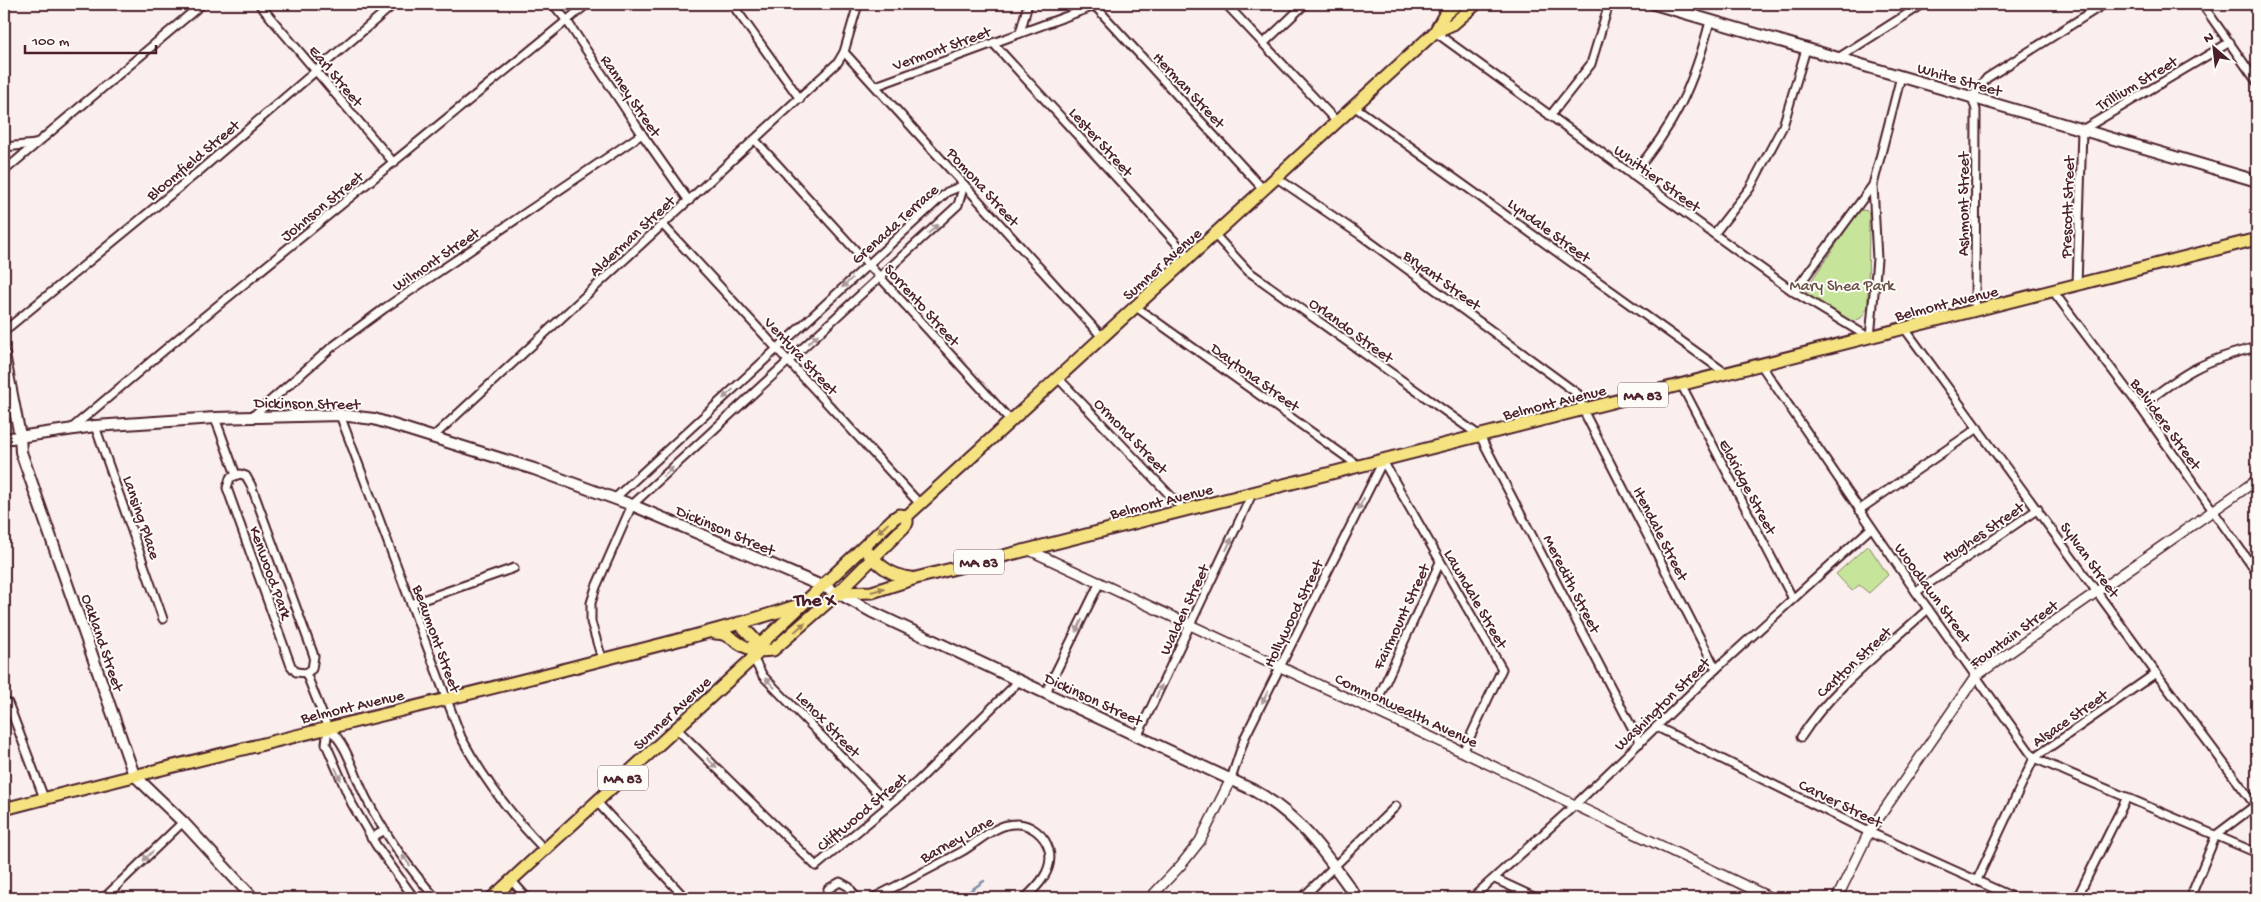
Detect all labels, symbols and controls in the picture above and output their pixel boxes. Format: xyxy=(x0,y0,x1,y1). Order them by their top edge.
scale bar xyxy=(25,22,156,54)
north arrow xyxy=(2188,22,2238,72)
street label: Vermont Street xyxy=(890,23,995,77)
text: N xyxy=(2201,29,2217,48)
text: 100 m xyxy=(31,33,70,51)
street label: Earl Street xyxy=(303,43,366,113)
street label: Herman Street xyxy=(1147,49,1229,135)
street label: Ranney Street xyxy=(595,52,664,143)
street label: Trillium Street xyxy=(2093,53,2183,117)
street label: White Street xyxy=(1915,60,2005,103)
street label: Lester Street xyxy=(1063,105,1137,183)
street label: Bloomfield Street xyxy=(143,116,246,207)
street label: Whittier Street xyxy=(1609,142,1704,219)
street label: Pomona Street xyxy=(940,144,1023,233)
street label: Ashmont Street xyxy=(1956,150,1975,256)
street label: Prescott Street xyxy=(2058,154,2081,259)
street label: Johnson Street xyxy=(278,168,370,247)
street label: Grenada Terrace xyxy=(849,181,944,270)
street label: Alderman Street xyxy=(586,192,681,282)
street label: Lyndale Street xyxy=(1503,195,1594,269)
one-way arrow xyxy=(926,223,938,235)
street label: Wilmont Street xyxy=(390,224,485,297)
street label: Sumner Avenue xyxy=(1120,225,1207,306)
street label: Bryant Street xyxy=(1398,247,1485,317)
street label: Sorrento Street xyxy=(878,261,963,353)
one-way arrow xyxy=(841,277,853,289)
park label: Mary Shea Park xyxy=(1790,278,1896,297)
street label: Belmont Avenue xyxy=(1892,283,2001,328)
street label: Orlando Street xyxy=(1304,295,1397,370)
street label: Ventura Street xyxy=(758,314,841,401)
one-way arrow xyxy=(807,333,819,345)
street label: Daytona Street xyxy=(1205,340,1303,418)
street label: Belvidere Street xyxy=(2124,375,2205,476)
street label: Belmont Avenue xyxy=(1500,382,1609,427)
road number: MA 83 xyxy=(1618,382,1668,408)
one-way arrow xyxy=(722,388,734,400)
street label: Dickinson Street xyxy=(253,395,361,416)
street label: Ormond Street xyxy=(1088,395,1172,480)
street label: Eldridge Street xyxy=(1713,437,1780,540)
one-way arrow xyxy=(661,466,673,478)
street label: Lansing Place xyxy=(117,474,163,563)
street label: Belmont Avenue xyxy=(1107,481,1216,526)
street label: Itendale Street xyxy=(1627,485,1691,586)
one-way arrow xyxy=(1357,497,1365,512)
street label: Hughes Street xyxy=(1939,499,2030,568)
street label: Dickinson Street xyxy=(671,502,778,562)
street label: Sylvan Street xyxy=(2054,520,2123,604)
one-way arrow xyxy=(876,522,889,533)
street label: Kenwood Park xyxy=(243,524,295,624)
street label: Meredith Street xyxy=(1537,532,1603,638)
one-way arrow xyxy=(1225,537,1233,551)
street label: Woodlawn Street xyxy=(1889,541,1975,649)
street label: Lawndale Street xyxy=(1438,547,1511,654)
road number: MA 83 xyxy=(954,550,1004,574)
street label: Hollywood Street xyxy=(1261,556,1330,671)
street label: Fairmount Street xyxy=(1370,560,1436,674)
street label: Walden Street xyxy=(1157,561,1216,659)
street label: Beaumont Street xyxy=(406,582,463,697)
one-way arrow xyxy=(870,585,885,593)
district label: The X xyxy=(792,590,838,613)
street label: Oakland Street xyxy=(75,592,127,696)
street label: Fountain Street xyxy=(1966,597,2064,675)
one-way arrow xyxy=(1074,619,1082,633)
one-way arrow xyxy=(794,621,807,632)
street label: Carlton Street xyxy=(1814,623,1898,703)
street label: Washington Street xyxy=(1612,654,1716,756)
street label: Dickinson Street xyxy=(1040,670,1146,733)
street label: Commonwealth Avenue xyxy=(1331,671,1481,754)
street label: Sumner Avenue xyxy=(630,673,717,756)
one-way arrow xyxy=(764,677,776,689)
one-way arrow xyxy=(1155,684,1163,698)
street label: Alsace Street xyxy=(2030,686,2114,753)
street label: Belmont Avenue xyxy=(298,687,407,730)
street label: Lenox Street xyxy=(790,688,864,764)
one-way arrow xyxy=(1261,690,1269,704)
one-way arrow xyxy=(706,757,718,769)
road number: MA 83 xyxy=(598,766,648,790)
one-way arrow xyxy=(335,767,343,781)
street label: Cliftwood Street xyxy=(814,769,913,857)
street label: Carver Street xyxy=(1795,777,1886,834)
street label: Barney Lane xyxy=(917,813,998,869)
one-way arrow xyxy=(142,850,154,862)
one-way arrow xyxy=(400,854,411,867)

